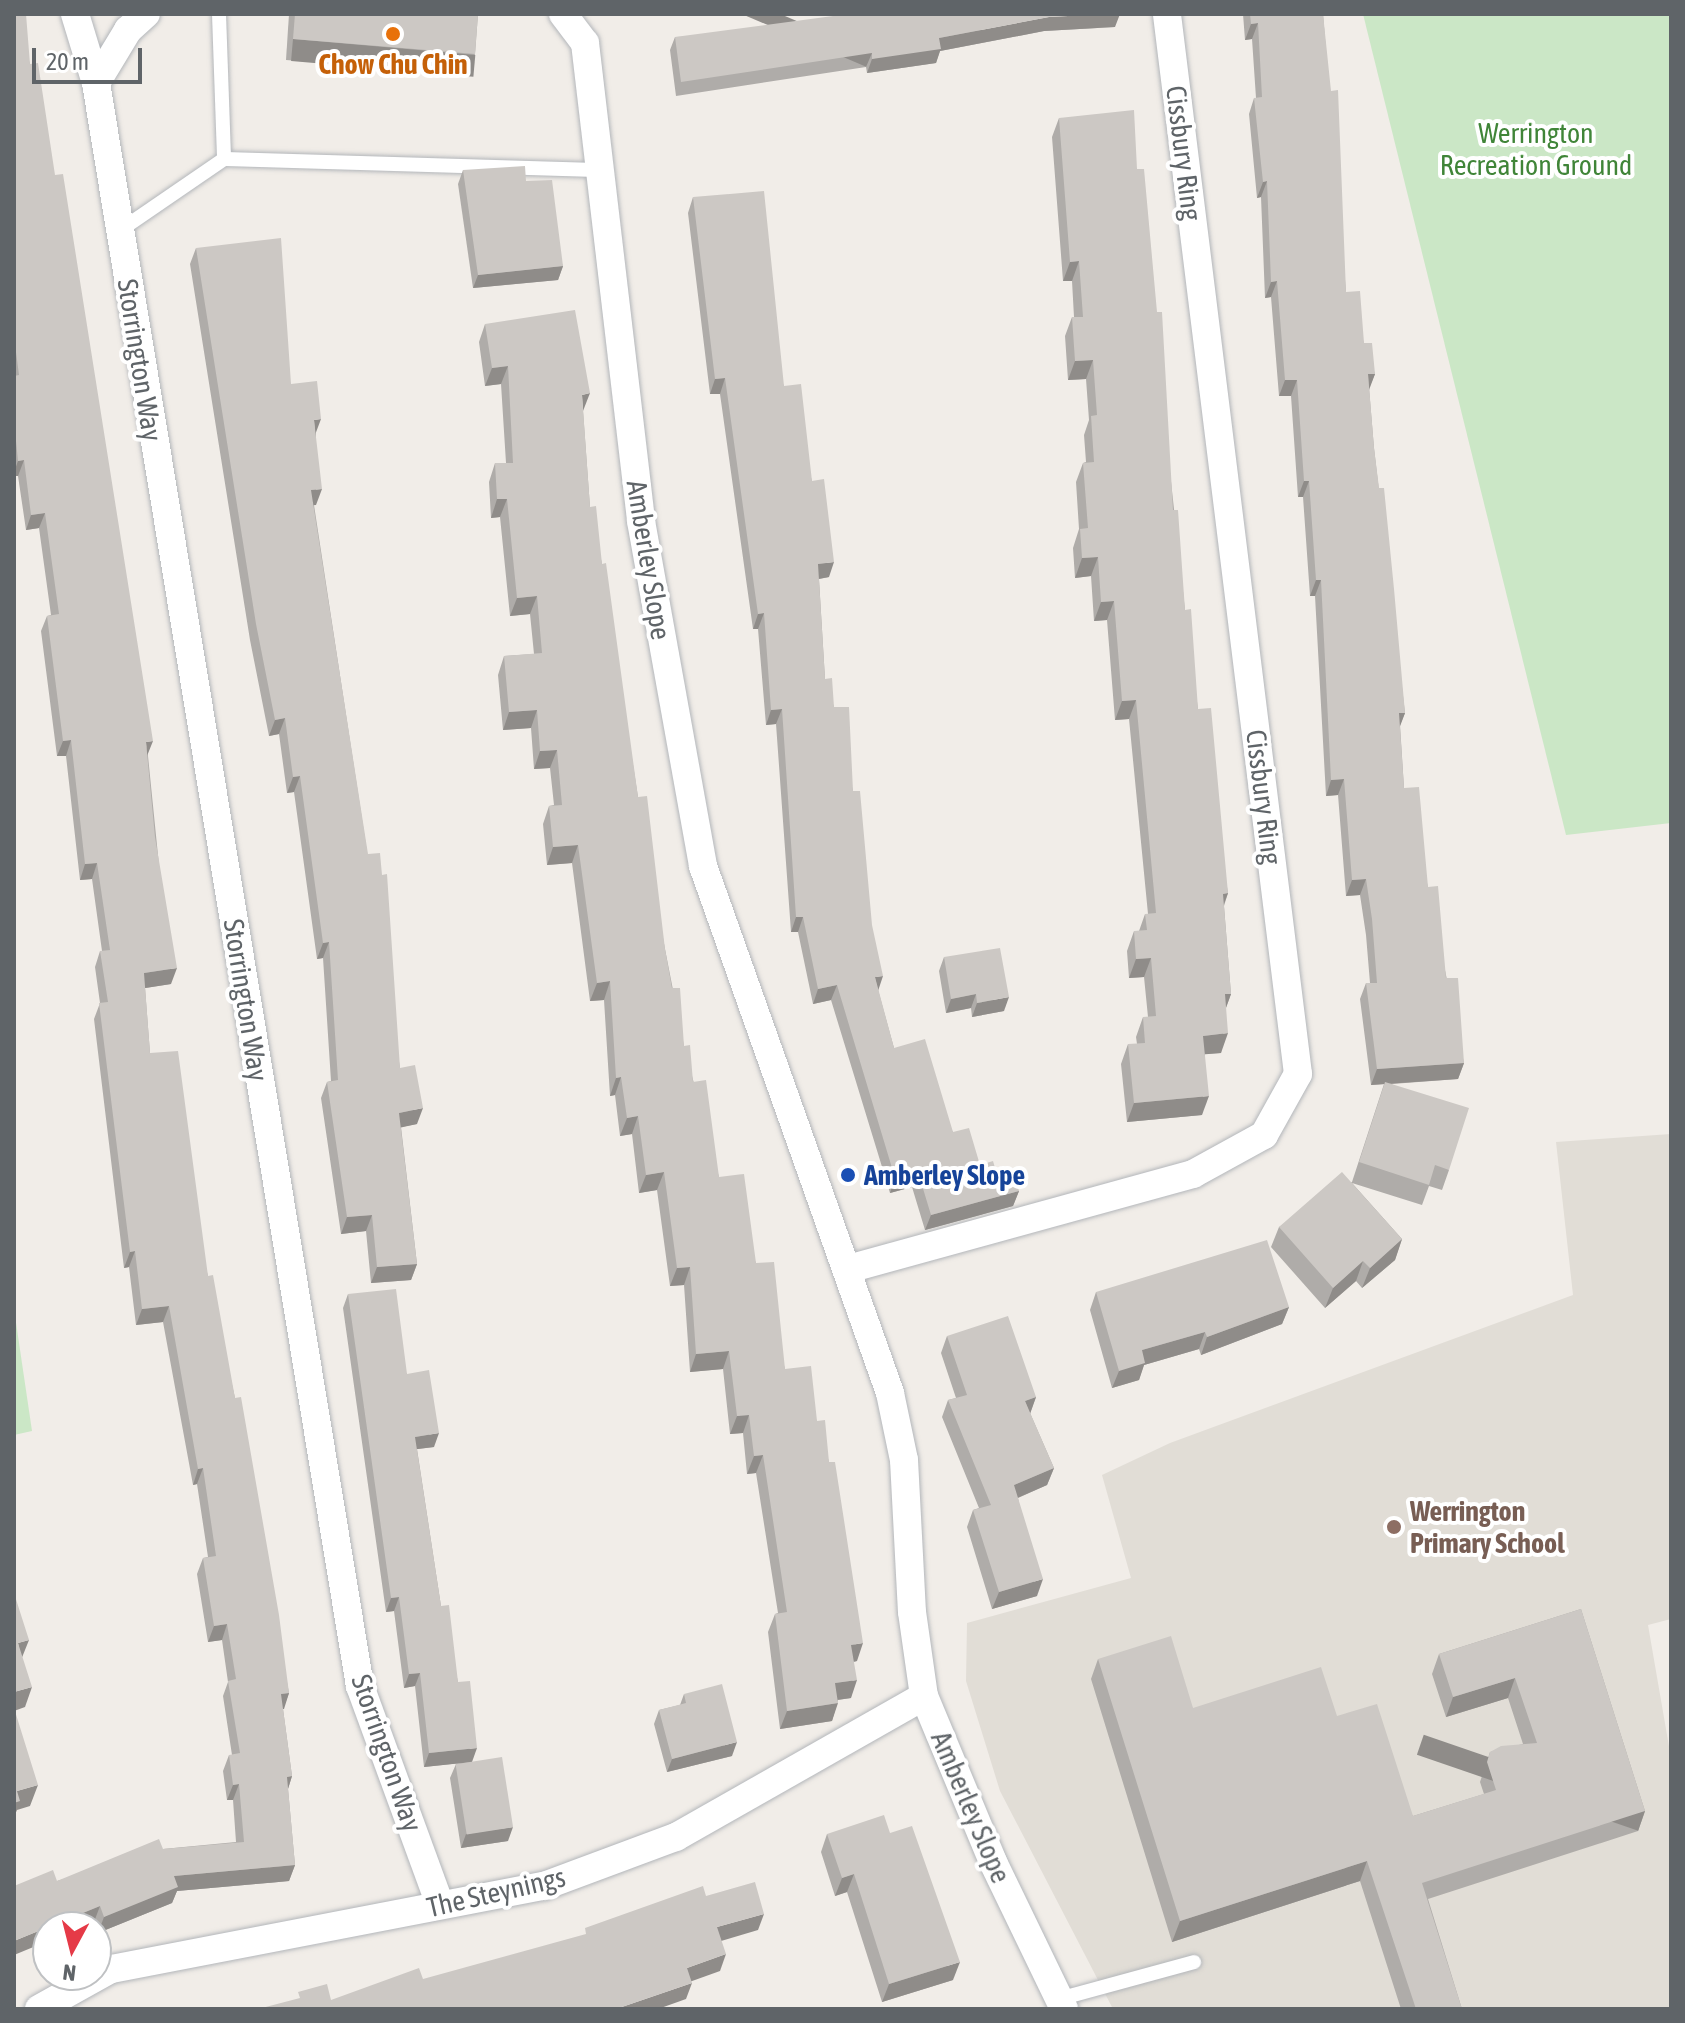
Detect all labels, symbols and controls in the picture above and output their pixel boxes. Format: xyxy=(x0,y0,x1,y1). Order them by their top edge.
marker: Chow Chu Chin xyxy=(384,25,402,43)
scale bar xyxy=(36,32,146,82)
place label: Chow Chu Chin xyxy=(318,47,468,81)
text: 20 m xyxy=(46,48,89,75)
street label: Cissbury Ring xyxy=(1159,84,1209,222)
park label: Werrington Recreation Ground xyxy=(1440,116,1632,182)
street label: Storrington Way xyxy=(111,277,169,443)
street label: Amberley Slope xyxy=(620,478,678,642)
street label: Cissbury Ring xyxy=(1239,728,1289,866)
street label: Storrington Way xyxy=(217,917,275,1083)
place label: Amberley Slope xyxy=(864,1158,1025,1192)
marker: Amberley Slope xyxy=(839,1166,857,1184)
place label: Werrington Primary School xyxy=(1410,1494,1565,1560)
marker: Werrington Primary School xyxy=(1385,1518,1403,1536)
street label: Storrington Way xyxy=(344,1670,430,1836)
street label: Amberley Slope xyxy=(924,1726,1018,1888)
street label: The Steynings xyxy=(424,1860,568,1924)
north arrow xyxy=(32,1911,112,1991)
text: N xyxy=(61,1959,77,1987)

